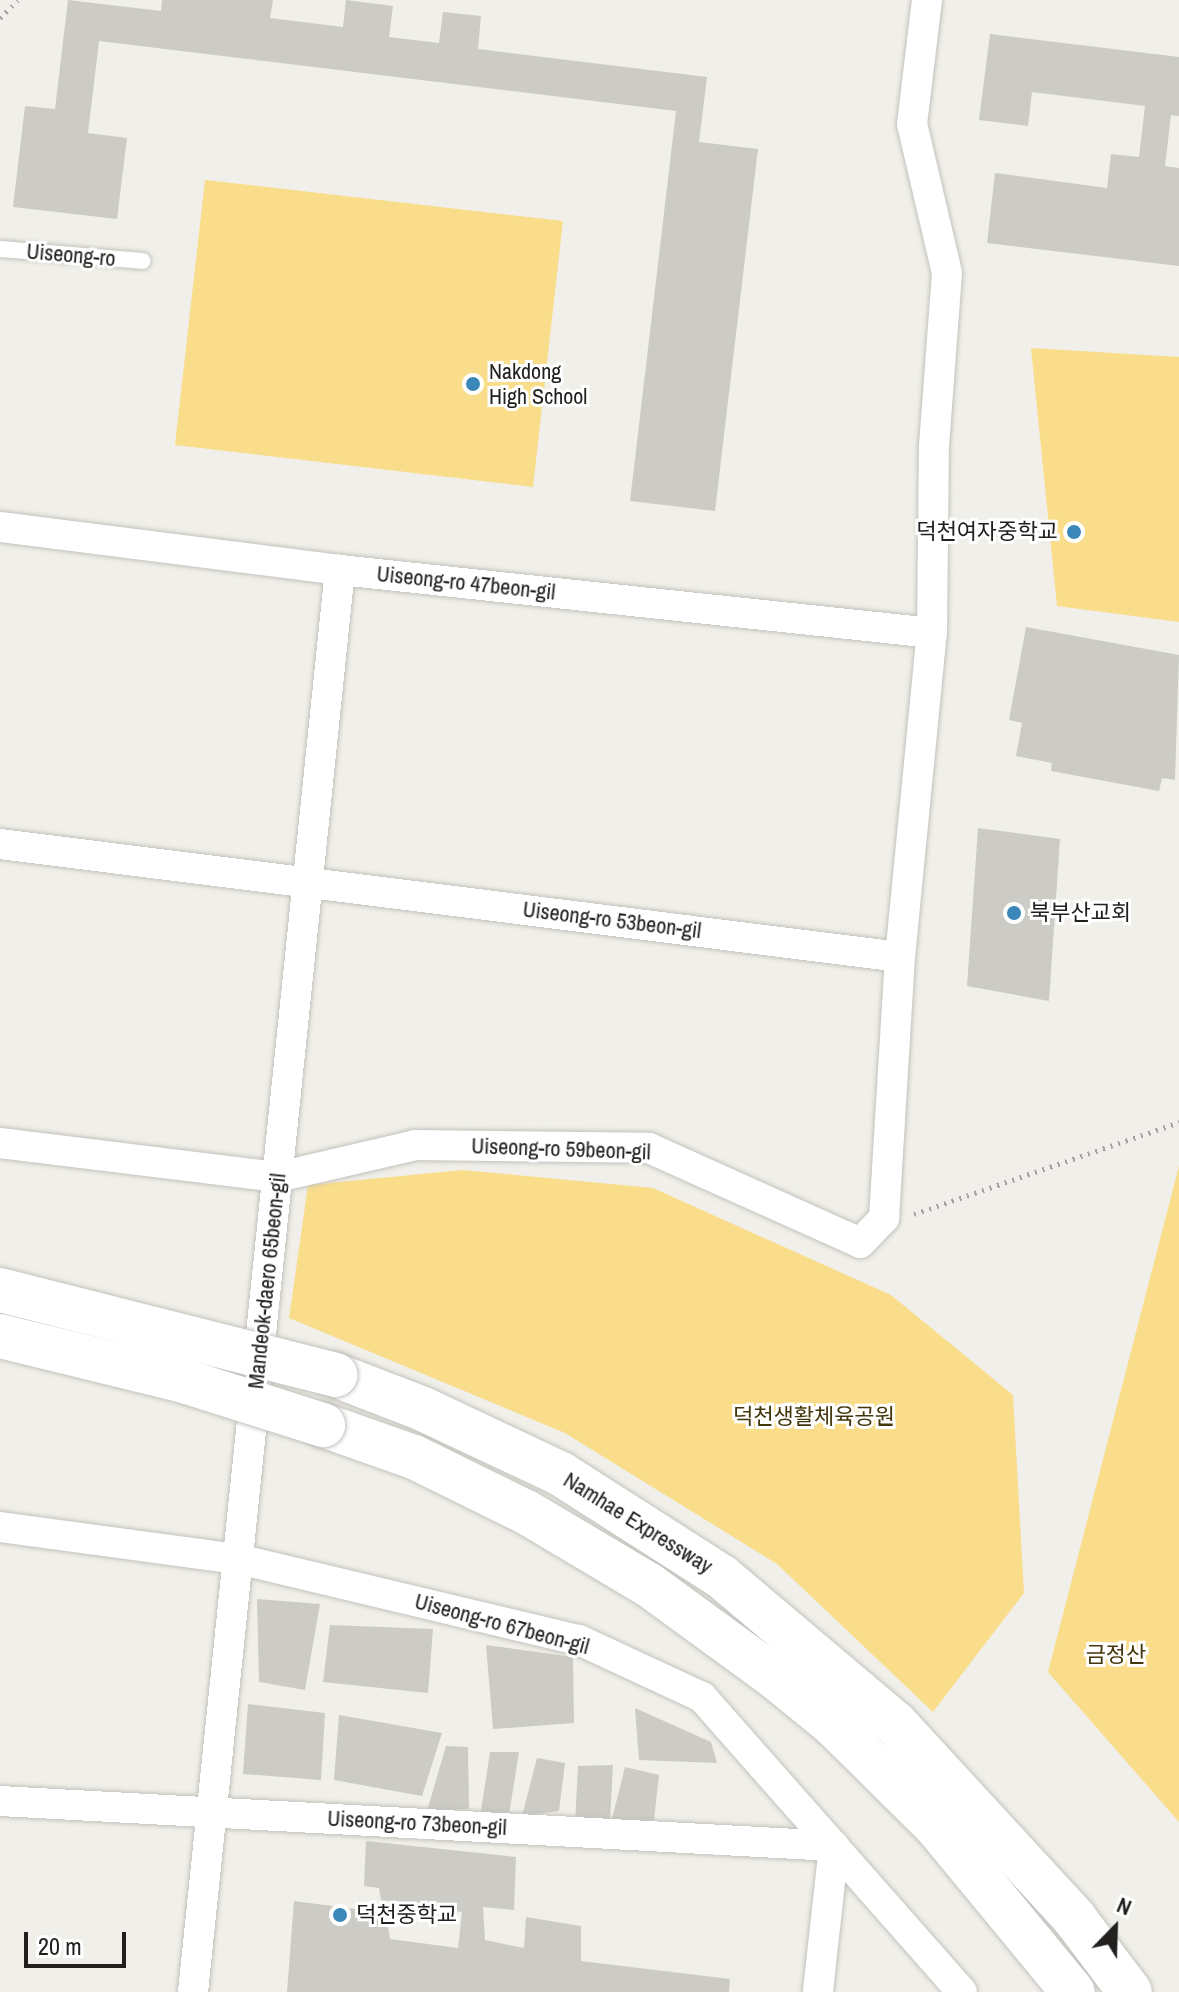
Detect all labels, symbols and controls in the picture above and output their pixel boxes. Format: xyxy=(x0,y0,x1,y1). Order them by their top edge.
street label: Uiseong-ro xyxy=(25,238,117,272)
place label: Nakdong High School xyxy=(489,358,587,410)
marker: Nakdong High School xyxy=(464,375,482,393)
place label: 덕천여자중학교 xyxy=(916,519,1058,545)
marker: 덕천여자중학교 xyxy=(1065,523,1083,541)
street label: Uiseong-ro 47beon-gil xyxy=(375,560,557,606)
street label: Uiseong-ro 53beon-gil xyxy=(521,896,703,944)
place label: 북부산교회 xyxy=(1030,900,1131,926)
marker: 북부산교회 xyxy=(1005,904,1023,922)
street label: Uiseong-ro 59beon-gil xyxy=(471,1133,651,1165)
street label: Mandeok-daero 65beon-gil xyxy=(243,1172,291,1390)
park label: 덕천생활체육공원 xyxy=(733,1404,895,1430)
street label: Namhae Expressway xyxy=(559,1467,717,1579)
street label: Uiseong-ro 67beon-gil xyxy=(412,1588,592,1660)
park label: 금정산 xyxy=(1086,1642,1146,1668)
street label: Uiseong-ro 73beon-gil xyxy=(327,1805,507,1841)
north arrow xyxy=(1075,1888,1155,1968)
text: N xyxy=(1113,1890,1136,1922)
place label: 덕천중학교 xyxy=(356,1902,457,1928)
marker: 덕천중학교 xyxy=(331,1906,349,1924)
scale bar xyxy=(28,1916,130,1966)
text: 20 m xyxy=(38,1930,82,1962)

